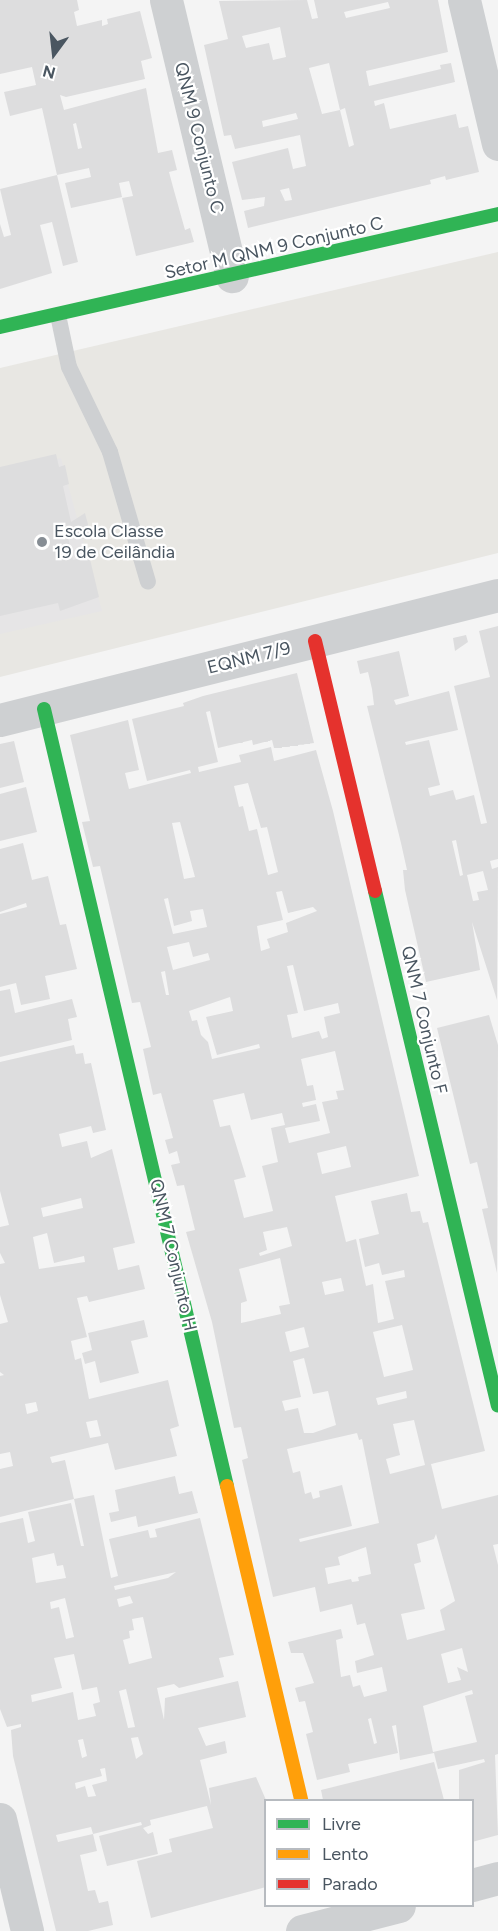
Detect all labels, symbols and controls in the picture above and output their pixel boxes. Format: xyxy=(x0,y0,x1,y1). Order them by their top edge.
north arrow xyxy=(24,24,84,84)
street label: QNM 9 Conjunto C xyxy=(170,60,228,216)
text: N xyxy=(41,61,58,83)
street label: Setor M QNM 9 Conjunto C xyxy=(163,212,385,284)
place label: Escola Classe 19 de Ceilândia xyxy=(54,521,175,564)
marker: Escola Classe 19 de Ceilândia xyxy=(35,535,49,549)
street label: EQNM 7/9 xyxy=(205,637,293,679)
street label: QNM 7 Conjunto F xyxy=(396,944,452,1096)
street label: QNM 7 Conjunto H xyxy=(145,1177,201,1333)
legend xyxy=(264,1799,474,1907)
text: Livre xyxy=(322,1813,361,1835)
text: Lento xyxy=(322,1843,368,1865)
text: Parado xyxy=(322,1873,378,1895)

